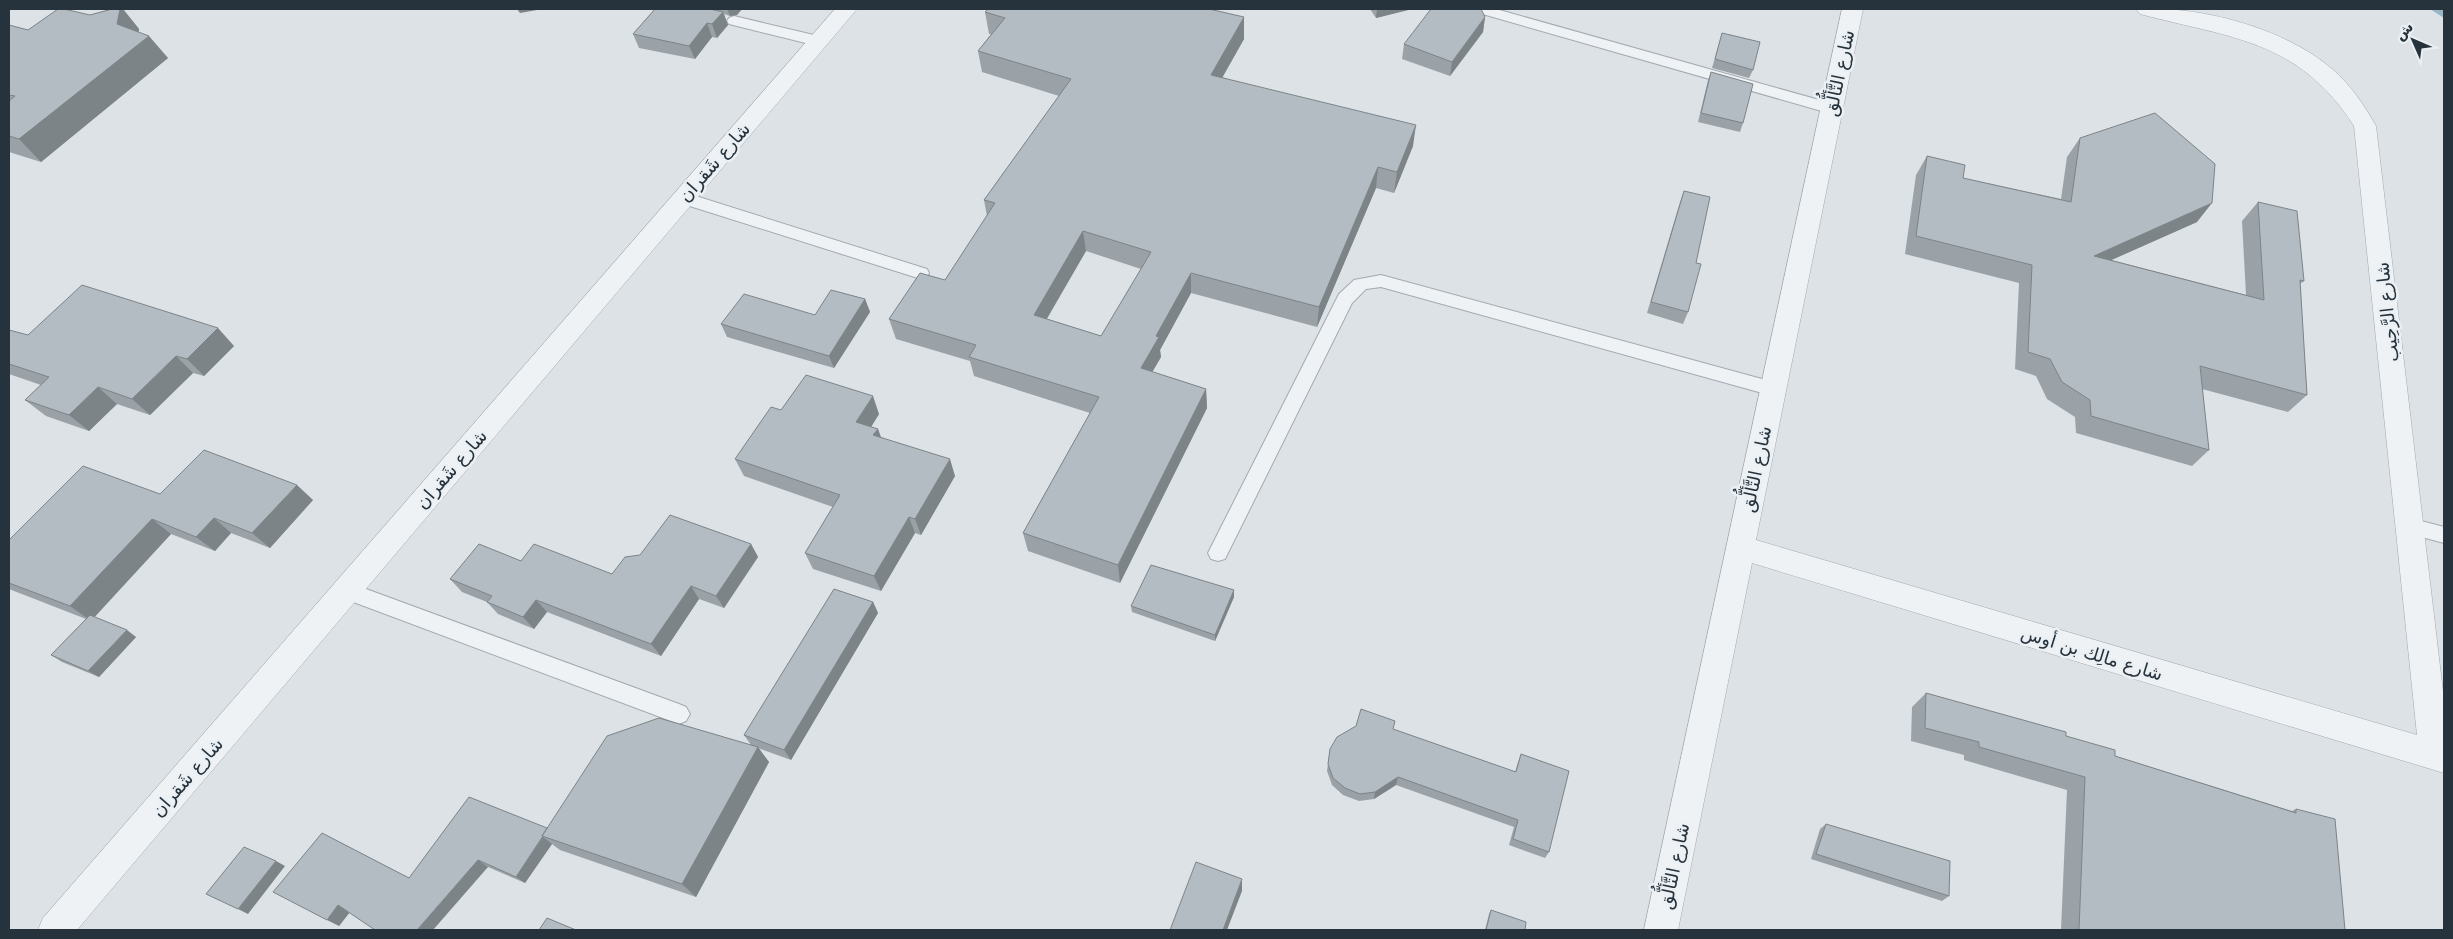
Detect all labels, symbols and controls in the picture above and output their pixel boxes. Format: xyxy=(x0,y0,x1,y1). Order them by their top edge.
north arrow xyxy=(2388,15,2438,65)
text: ش xyxy=(2391,18,2416,43)
street label: شارع التَّألُّق xyxy=(1812,26,1859,118)
street label: شارع شَقران xyxy=(674,118,755,207)
street label: شارع الرَّحِيب xyxy=(2371,261,2404,363)
street label: شارع التَّألُّق xyxy=(1729,422,1776,514)
street label: شارع شَقران xyxy=(411,425,492,514)
street label: شارع مالِك بن أوس xyxy=(2018,620,2166,686)
street label: شارع شَقران xyxy=(147,733,228,822)
street label: شارع التَّألُّق xyxy=(1647,819,1694,911)

